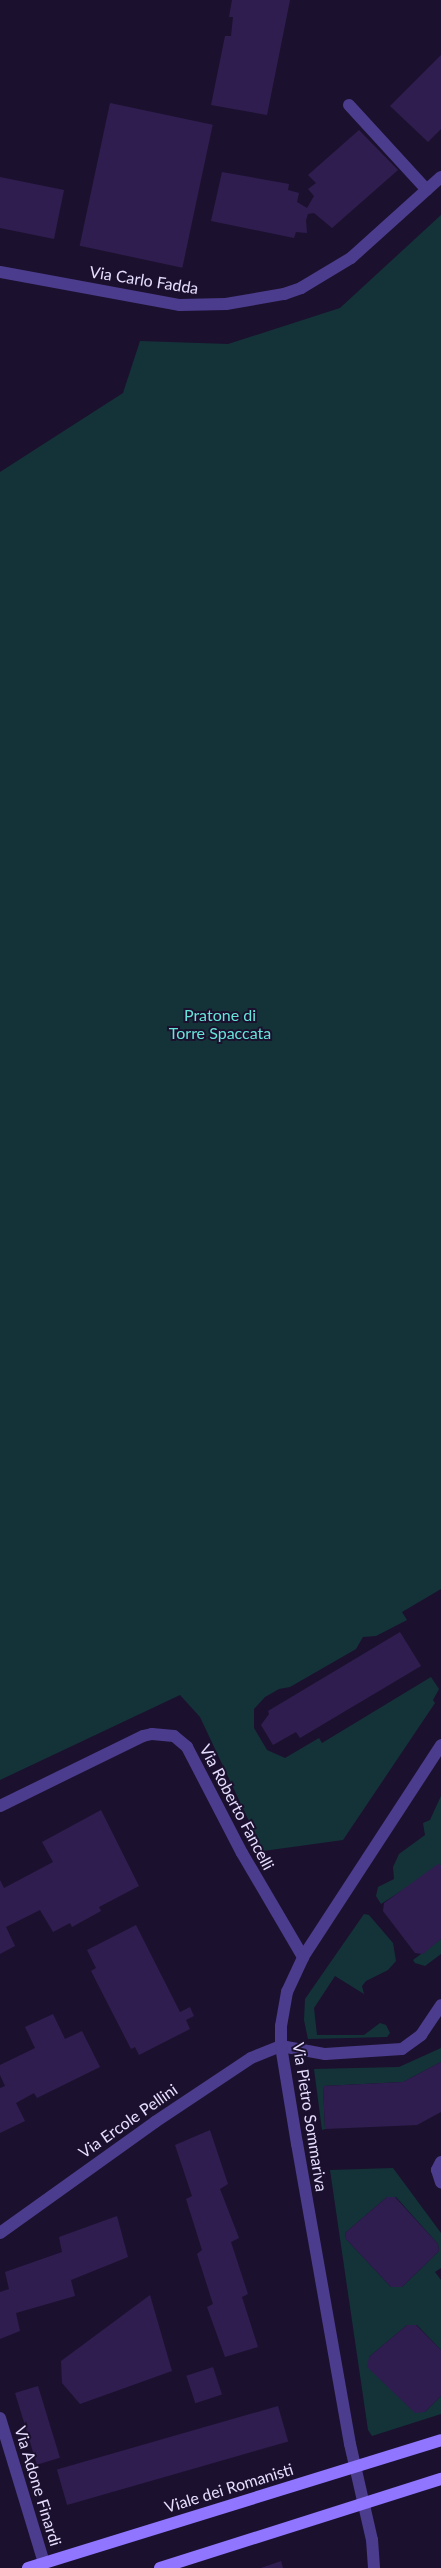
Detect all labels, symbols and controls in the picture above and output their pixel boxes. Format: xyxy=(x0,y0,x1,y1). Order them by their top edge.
street label: Via Carlo Fadda xyxy=(88,262,200,298)
park label: Pratone di Torre Spaccata xyxy=(169,1005,271,1043)
street label: Via Roberto Fancelli xyxy=(196,1741,278,1873)
street label: Via Pietro Sommariva xyxy=(289,2041,331,2193)
street label: Via Ercole Pellini xyxy=(75,2080,181,2162)
street label: Via Adone Finardi xyxy=(11,2423,65,2549)
street label: Viale dei Romanisti xyxy=(162,2459,296,2517)

